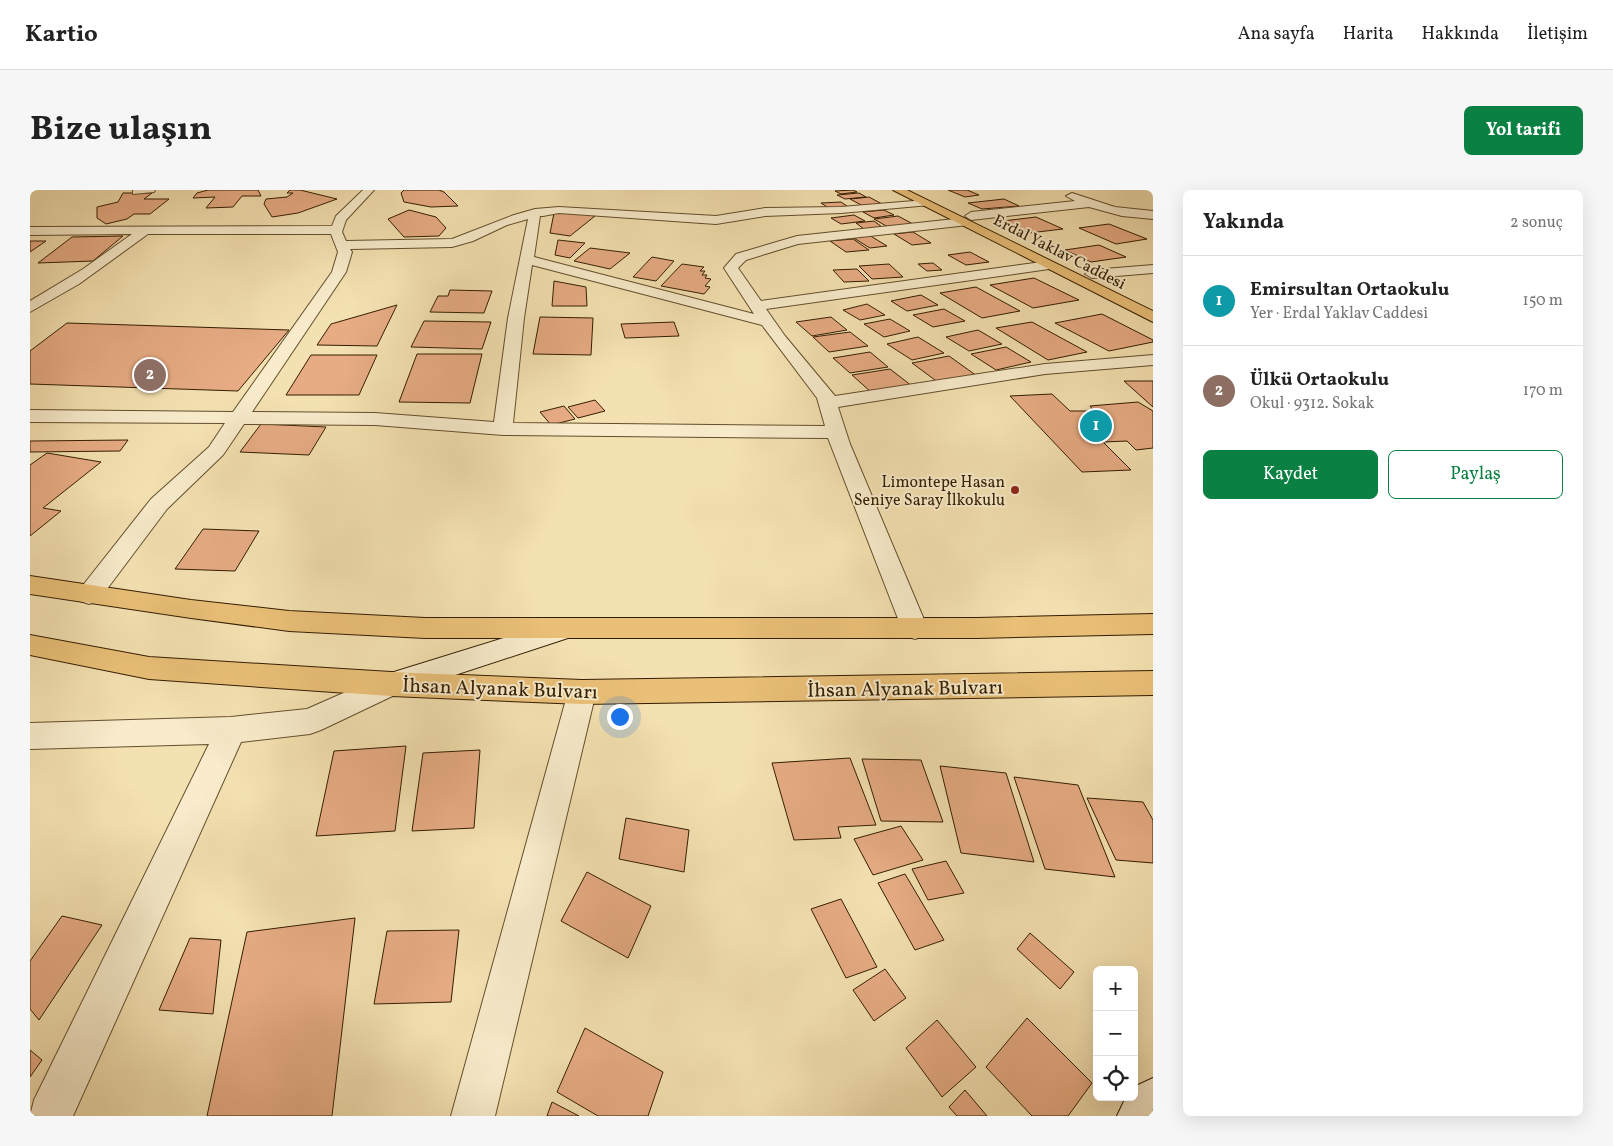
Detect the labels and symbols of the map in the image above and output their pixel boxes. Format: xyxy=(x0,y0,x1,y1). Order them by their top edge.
street label: Erdal Yaklav Caddesi xyxy=(989,210,1129,296)
pin: 2 xyxy=(134,356,166,394)
pin: 1 xyxy=(1080,407,1112,445)
place label: Limontepe Hasan Seniye Saray İlkokulu xyxy=(854,472,1005,512)
marker: Limontepe Hasan Seniye Saray İlkokulu xyxy=(1009,484,1021,496)
street label: İhsan Alyanak Bulvarı xyxy=(402,673,598,707)
street label: İhsan Alyanak Bulvarı xyxy=(807,674,1003,706)
your location xyxy=(607,704,633,730)

